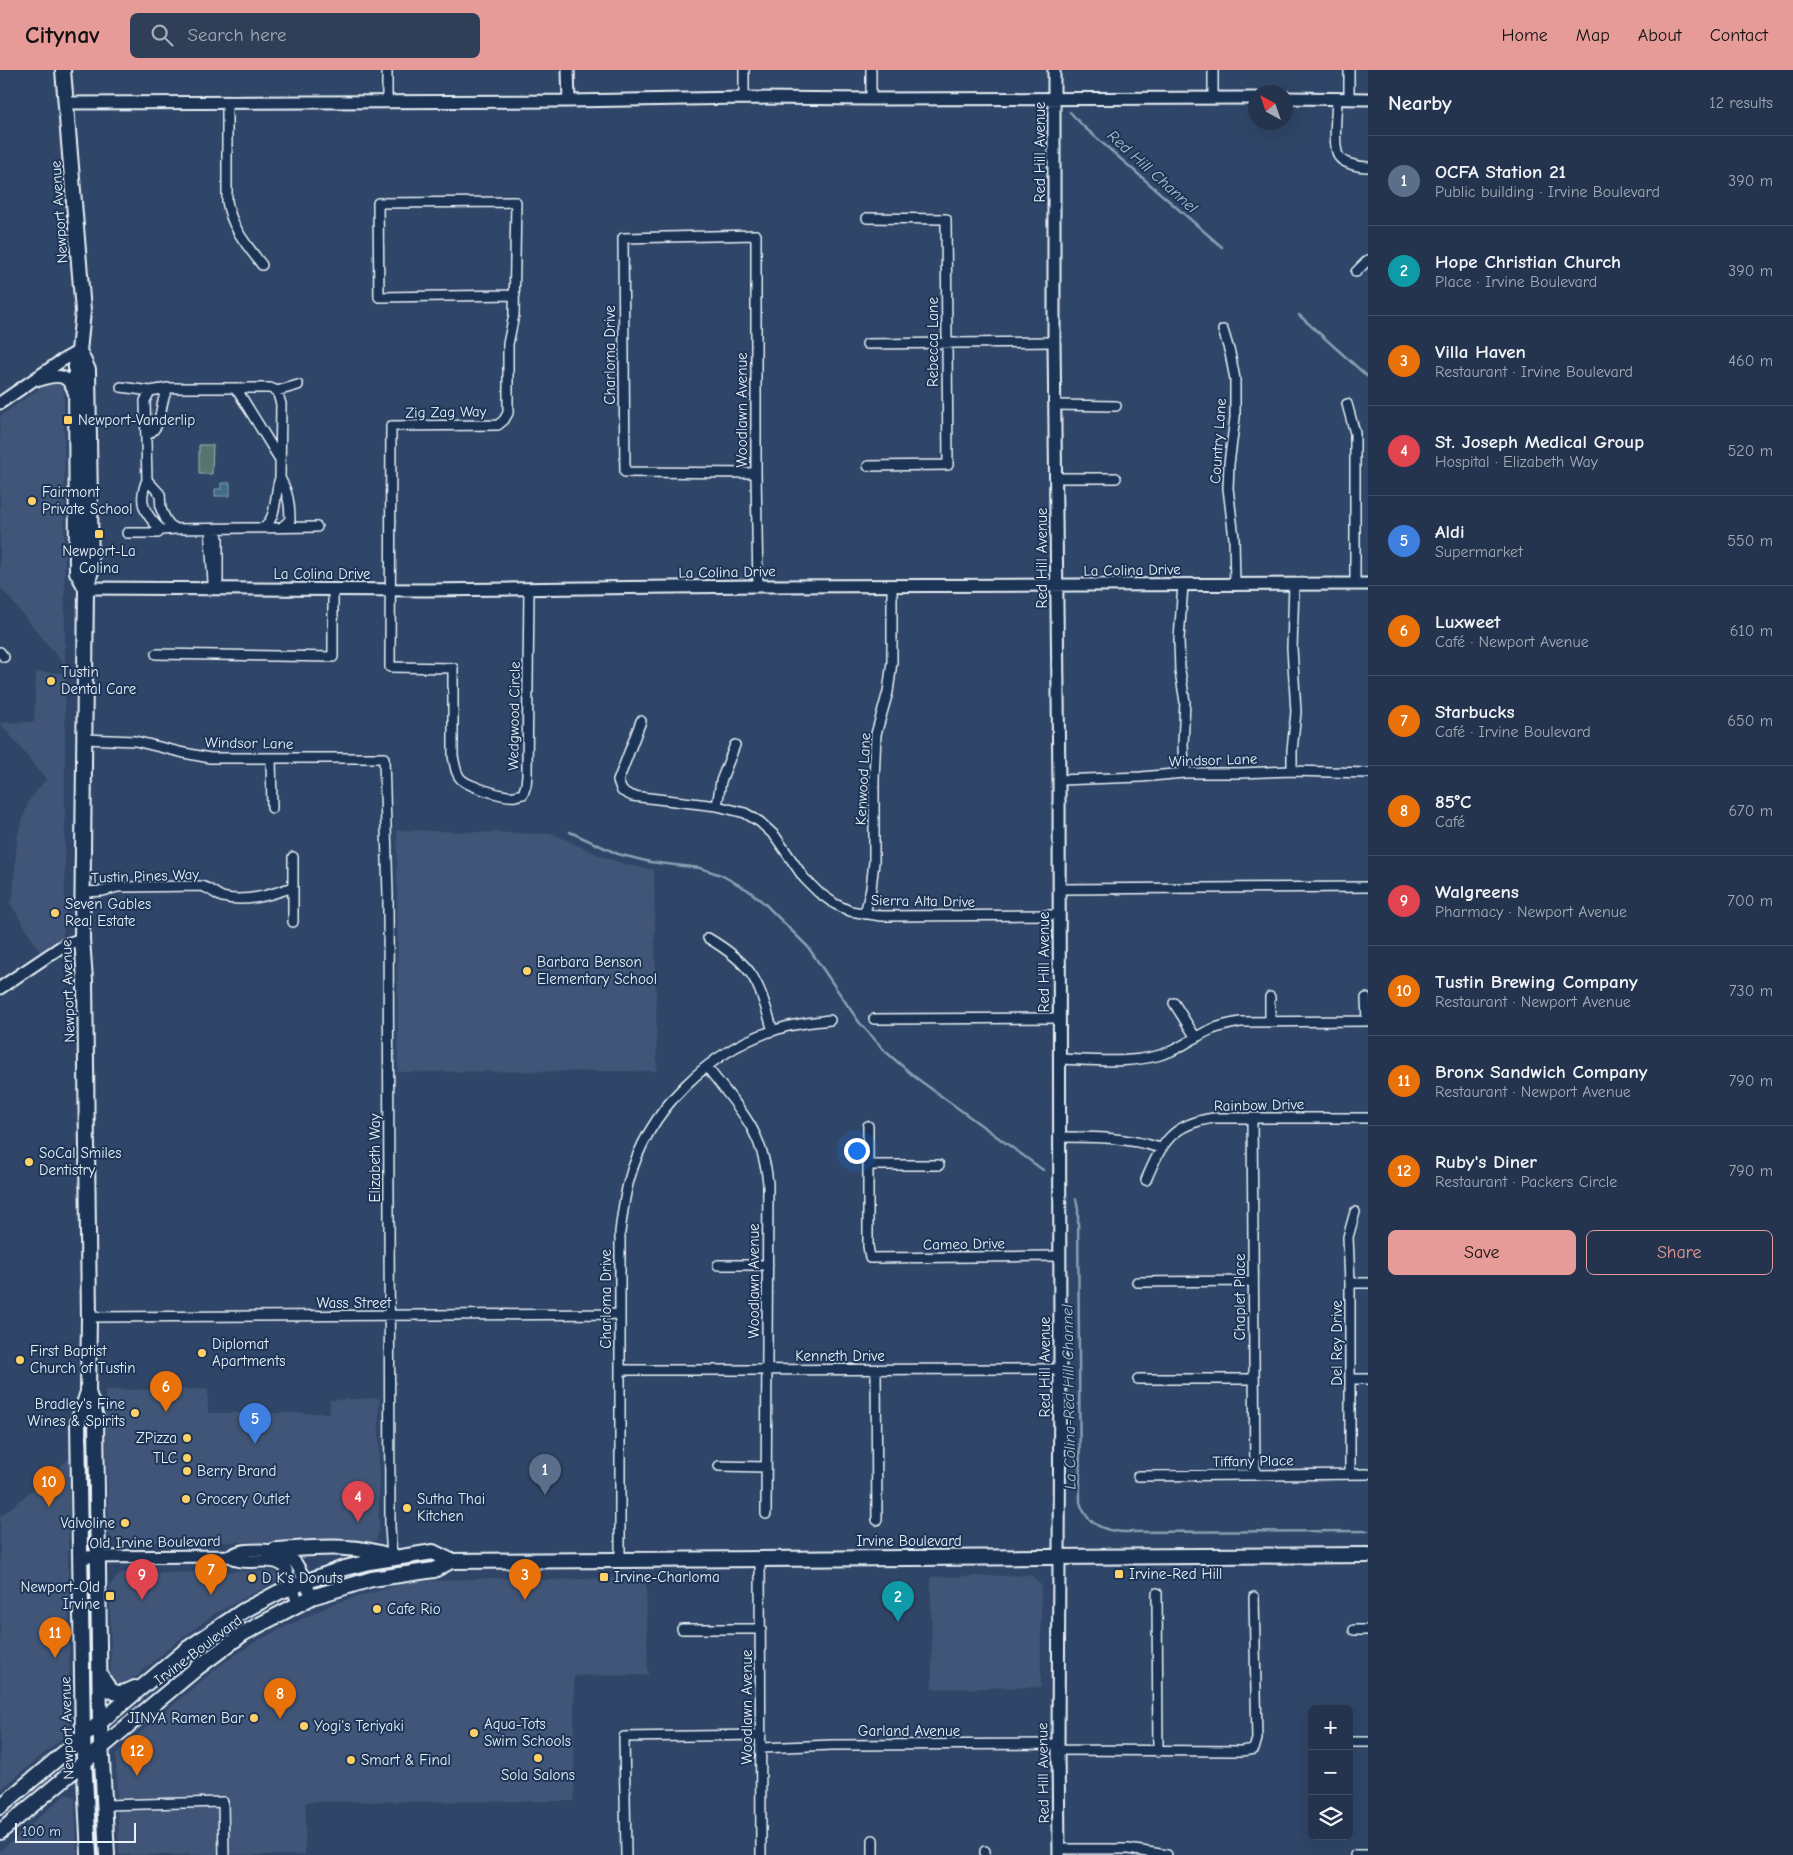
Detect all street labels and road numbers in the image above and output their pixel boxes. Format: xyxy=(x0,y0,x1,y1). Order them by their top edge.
street label: Red Hill Avenue xyxy=(1031,101,1049,202)
street label: Newport Avenue xyxy=(46,159,72,264)
street label: Rebecca Lane xyxy=(924,297,942,387)
street label: Charloma Drive xyxy=(601,305,619,405)
street label: Woodlawn Avenue xyxy=(733,352,751,468)
street label: Country Lane xyxy=(1206,397,1230,484)
street label: Zig Zag Way xyxy=(405,402,487,422)
street label: Red Hill Avenue xyxy=(1033,507,1051,608)
street label: La Colina Drive xyxy=(1083,560,1181,580)
street label: La Colina Drive xyxy=(678,562,776,582)
street label: La Colina Drive xyxy=(273,565,371,583)
street label: Wedgwood Circle xyxy=(504,661,524,771)
street label: Kenwood Lane xyxy=(852,732,874,826)
street label: Windsor Lane xyxy=(205,733,294,753)
street label: Windsor Lane xyxy=(1168,749,1258,771)
street label: Tustin Pines Way xyxy=(91,865,200,887)
street label: Sierra Alta Drive xyxy=(871,891,976,911)
street label: Red Hill Avenue xyxy=(1035,911,1053,1012)
street label: Newport Avenue xyxy=(57,939,79,1043)
street label: Rainbow Drive xyxy=(1214,1095,1305,1115)
street label: Elizabeth Way xyxy=(366,1113,384,1202)
street label: Woodlawn Avenue xyxy=(745,1223,763,1339)
street label: Cameo Drive xyxy=(923,1234,1006,1254)
street label: Charloma Drive xyxy=(597,1249,615,1349)
street label: Chaplet Place xyxy=(1231,1253,1249,1341)
street label: Wass Street xyxy=(317,1294,392,1312)
street label: Del Rey Drive xyxy=(1328,1300,1346,1386)
street label: Red Hill Avenue xyxy=(1036,1316,1054,1417)
street label: Kenneth Drive xyxy=(795,1347,885,1365)
street label: Tiffany Place xyxy=(1212,1451,1294,1471)
street label: Old Irvine Boulevard xyxy=(89,1532,221,1552)
street label: Irvine Boulevard xyxy=(856,1532,962,1550)
street label: Irvine Boulevard xyxy=(151,1611,245,1689)
street label: Woodlawn Avenue xyxy=(738,1649,756,1765)
street label: Newport Avenue xyxy=(56,1676,78,1780)
street label: Garland Avenue xyxy=(858,1722,961,1740)
street label: Red Hill Avenue xyxy=(1033,1722,1053,1824)

